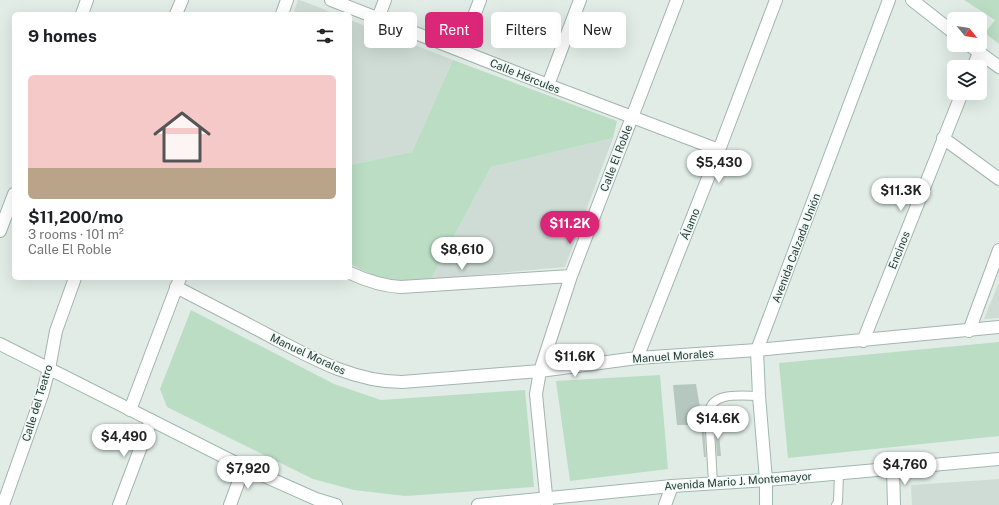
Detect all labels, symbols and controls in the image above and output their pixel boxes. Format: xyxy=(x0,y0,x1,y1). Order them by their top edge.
chip: Buy xyxy=(364,12,417,48)
chip: Rent xyxy=(425,12,483,48)
chip: Filters xyxy=(491,12,561,48)
chip: New xyxy=(569,12,626,48)
north arrow xyxy=(947,12,987,52)
map controls xyxy=(947,12,987,100)
icon: filters xyxy=(314,25,336,47)
text: 9 homes xyxy=(28,26,97,46)
street label: Calle Hércules xyxy=(488,56,562,96)
button: layers xyxy=(947,60,987,100)
icon: home xyxy=(146,101,218,173)
street label: Calle El Roble xyxy=(598,123,634,193)
pin: $5,430 xyxy=(686,150,752,184)
text: $5,430 xyxy=(696,155,742,170)
pin: $11.3K xyxy=(868,178,934,212)
text: $11.3K xyxy=(880,183,922,198)
street label: Avenida Calzada Unión xyxy=(770,192,822,304)
street label: Álamo xyxy=(677,206,702,242)
text: $11,200/mo xyxy=(28,207,123,227)
pin: $11.2K xyxy=(537,211,603,245)
text: $11.2K xyxy=(549,216,591,231)
text: 3 rooms · 101 m² xyxy=(28,227,124,242)
street label: Encinos xyxy=(886,229,912,271)
pin: $8,610 xyxy=(429,237,495,271)
text: Calle El Roble xyxy=(28,242,112,257)
text: $8,610 xyxy=(440,242,484,257)
street label: Manuel Morales xyxy=(268,331,348,377)
pin: $11.6K xyxy=(542,344,608,378)
street label: Manuel Morales xyxy=(632,347,715,365)
text: $11.6K xyxy=(554,349,596,364)
street label: Calle del Teatro xyxy=(20,363,54,443)
pin: $14.6K xyxy=(685,406,751,440)
text: $14.6K xyxy=(696,411,740,426)
pin: $4,490 xyxy=(91,424,157,458)
text: $4,490 xyxy=(101,429,147,444)
pin: $4,760 xyxy=(872,452,938,486)
pin: $7,920 xyxy=(215,456,281,490)
text: $4,760 xyxy=(883,457,927,472)
text: $7,920 xyxy=(226,461,270,476)
street label: Avenida Mario J. Montemayor xyxy=(664,470,812,492)

